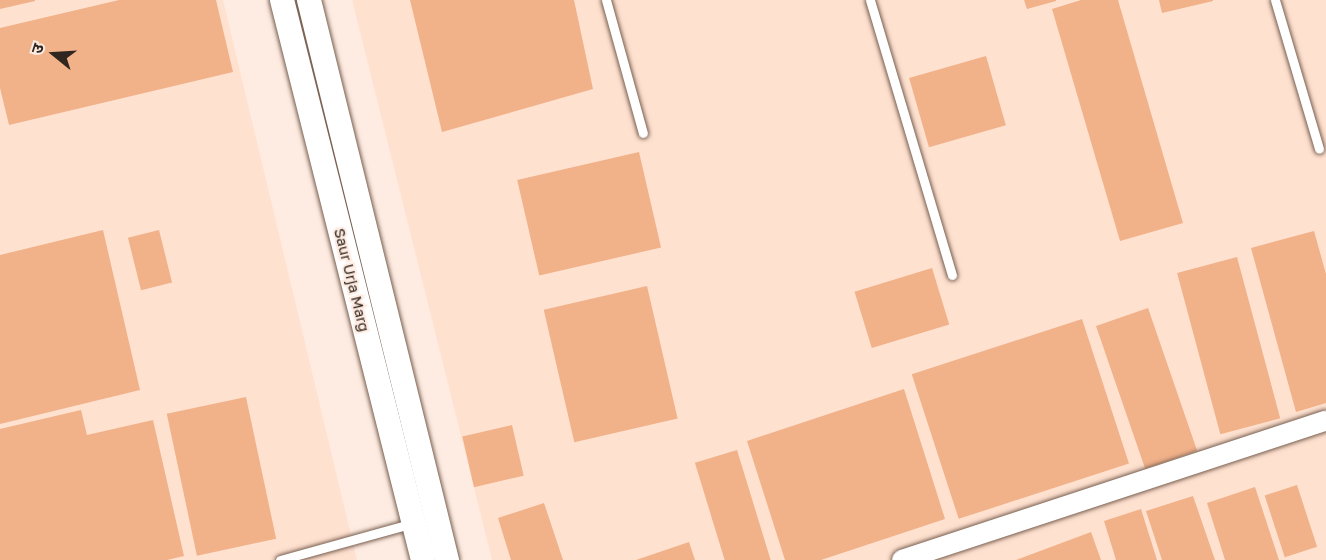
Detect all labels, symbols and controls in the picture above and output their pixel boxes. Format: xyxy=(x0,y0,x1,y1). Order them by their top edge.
north arrow xyxy=(24,24,84,84)
text: उ xyxy=(26,41,48,56)
street label: Saur Urja Marg xyxy=(330,226,374,334)

